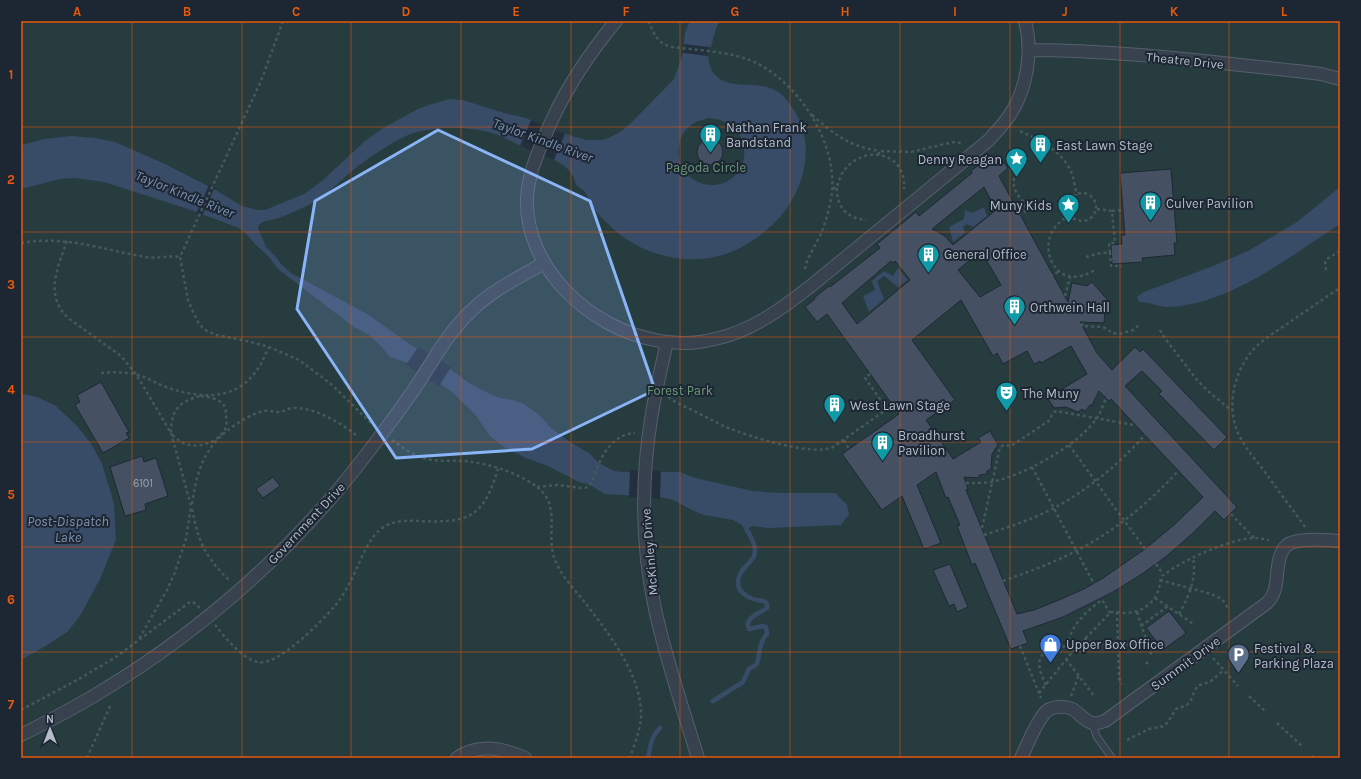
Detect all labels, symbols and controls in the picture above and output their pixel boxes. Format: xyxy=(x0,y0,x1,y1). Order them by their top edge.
text: A xyxy=(73,4,81,19)
text: B xyxy=(183,4,191,19)
text: C xyxy=(292,4,300,19)
text: D xyxy=(402,4,411,19)
text: E xyxy=(512,4,520,19)
text: F xyxy=(622,4,630,19)
text: G xyxy=(731,4,739,19)
text: H xyxy=(840,4,850,19)
text: I xyxy=(953,4,957,19)
text: J xyxy=(1062,4,1068,19)
text: K xyxy=(1170,4,1179,19)
text: L xyxy=(1281,4,1288,19)
street label: Theatre Drive xyxy=(1145,49,1225,72)
text: 1 xyxy=(9,67,13,82)
water label: Taylor Kindle River xyxy=(490,114,596,167)
place label: Nathan Frank Bandstand xyxy=(726,120,807,150)
building icon: Nathan Frank Bandstand xyxy=(697,121,723,154)
building icon: East Lawn Stage xyxy=(1027,132,1053,165)
place label: East Lawn Stage xyxy=(1056,138,1153,153)
place icon: Denny Reagan xyxy=(1004,146,1030,179)
place label: Denny Reagan xyxy=(918,152,1002,167)
park label: Pagoda Circle xyxy=(666,160,746,175)
water label: Taylor Kindle River xyxy=(133,167,238,223)
text: 2 xyxy=(7,172,15,187)
building icon: Culver Pavilion xyxy=(1137,190,1163,223)
place icon: Muny Kids xyxy=(1055,192,1081,225)
place label: Culver Pavilion xyxy=(1166,196,1254,211)
place label: Muny Kids xyxy=(990,198,1052,213)
building icon: General Office xyxy=(916,241,942,274)
place label: General Office xyxy=(944,247,1027,262)
text: 3 xyxy=(7,277,15,292)
building icon: Orthwein Hall xyxy=(1001,294,1027,327)
place label: Orthwein Hall xyxy=(1030,300,1110,315)
theatre icon: The Muny xyxy=(994,380,1020,413)
text: 4 xyxy=(7,382,15,397)
park label: Forest Park xyxy=(647,383,713,398)
place label: The Muny xyxy=(1022,386,1079,401)
building icon: West Lawn Stage xyxy=(822,392,848,425)
place label: West Lawn Stage xyxy=(850,398,951,413)
place label: Broadhurst Pavilion xyxy=(898,428,965,458)
building icon: Broadhurst Pavilion xyxy=(869,429,895,462)
house number: 6101 xyxy=(133,477,153,490)
street label: Government Drive xyxy=(265,479,348,567)
text: 5 xyxy=(7,487,15,502)
street label: McKinley Drive xyxy=(638,508,661,596)
water label: Post-Dispatch Lake xyxy=(27,513,109,546)
text: 6 xyxy=(7,592,15,607)
shop icon: Upper Box Office xyxy=(1037,631,1063,664)
street label: Summit Drive xyxy=(1148,633,1223,694)
place label: Upper Box Office xyxy=(1066,637,1164,652)
place label: Festival & Parking Plaza xyxy=(1254,641,1334,671)
parking icon: Festival & Parking Plaza xyxy=(1225,642,1251,675)
text: 7 xyxy=(8,697,15,712)
north arrow xyxy=(30,709,70,749)
text: N xyxy=(46,713,54,726)

